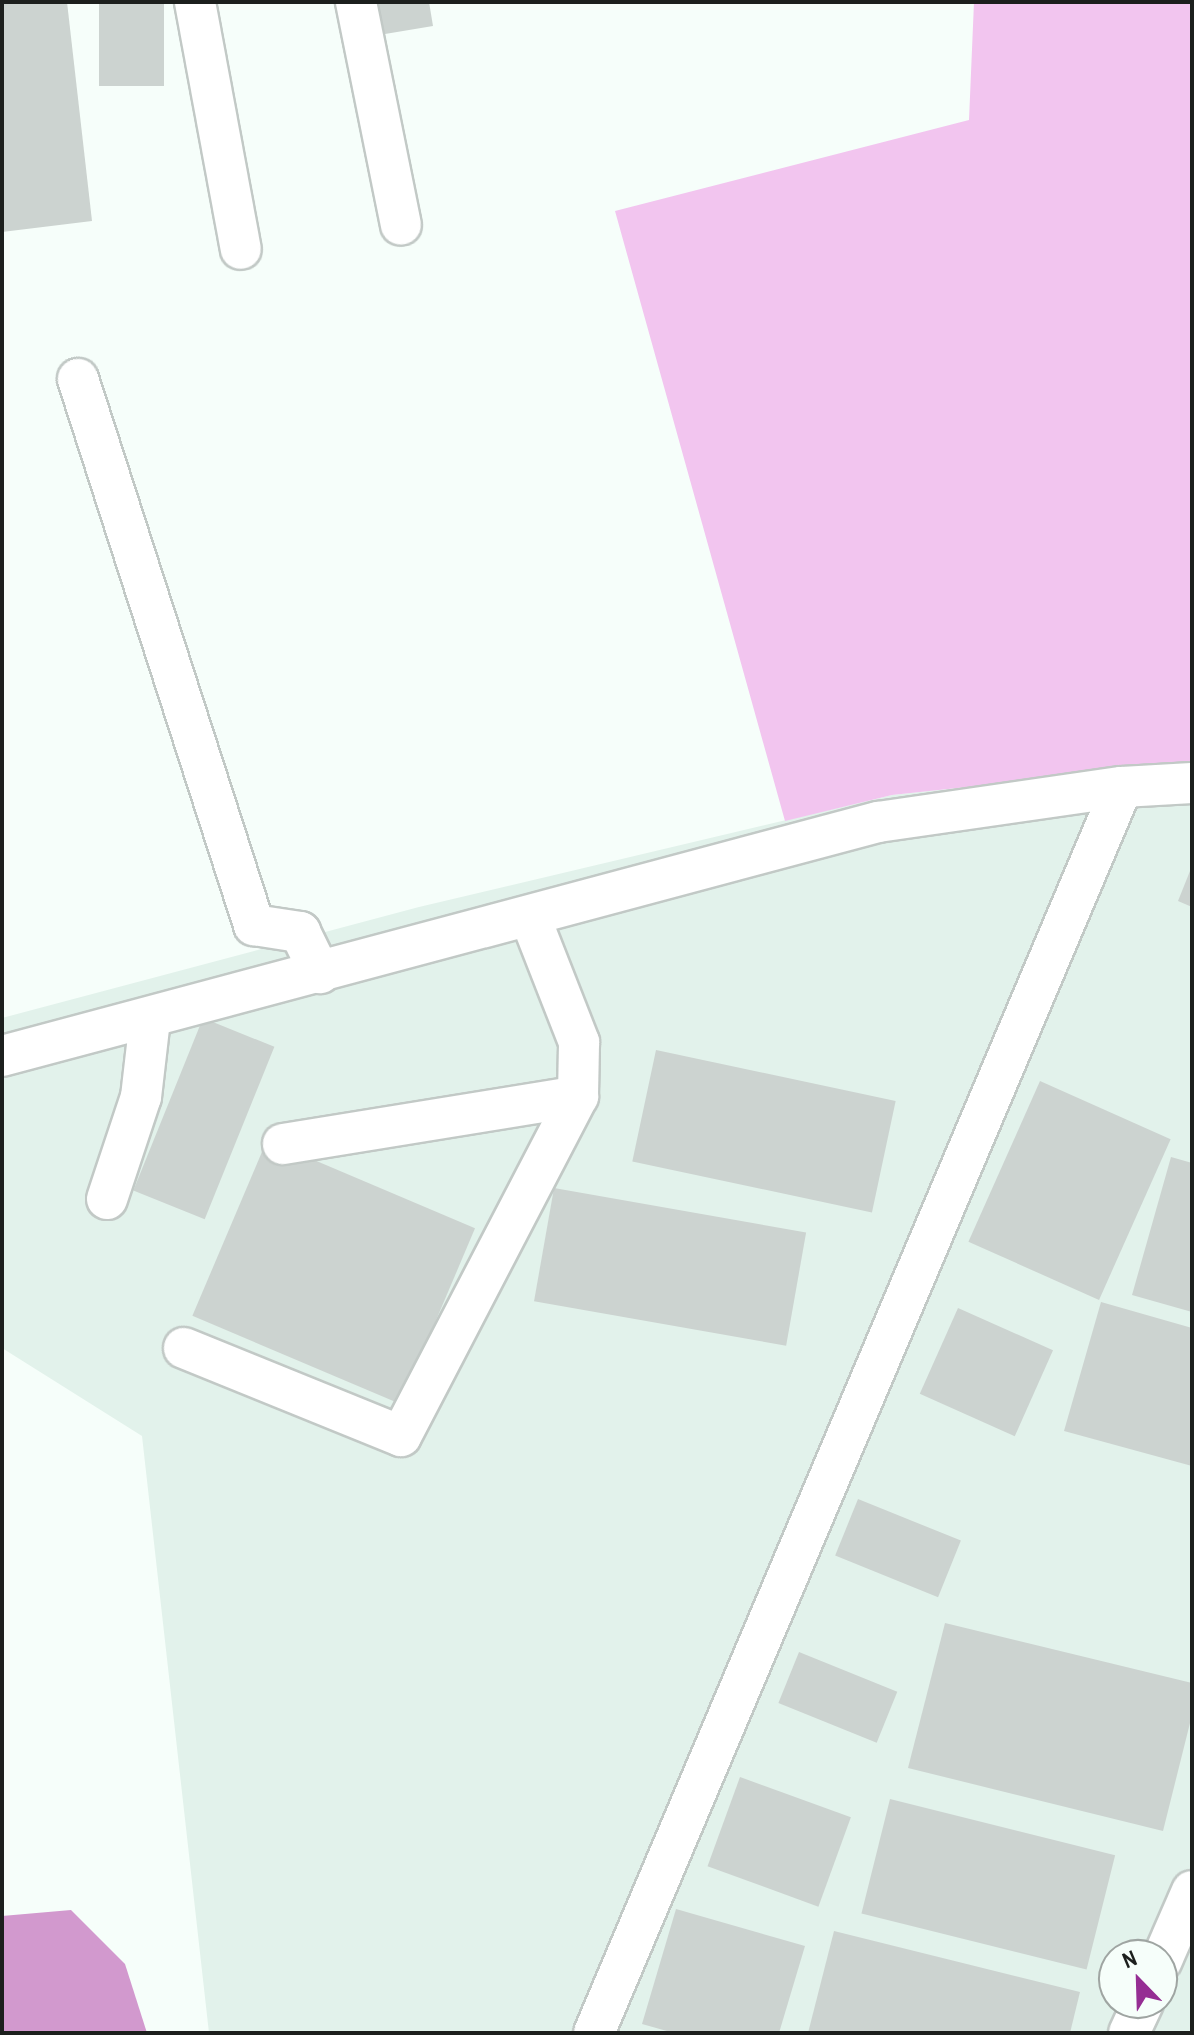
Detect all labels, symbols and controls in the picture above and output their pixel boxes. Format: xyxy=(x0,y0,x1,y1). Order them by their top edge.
north arrow xyxy=(1098,1939,1178,2019)
text: N xyxy=(1118,1942,1141,1975)

